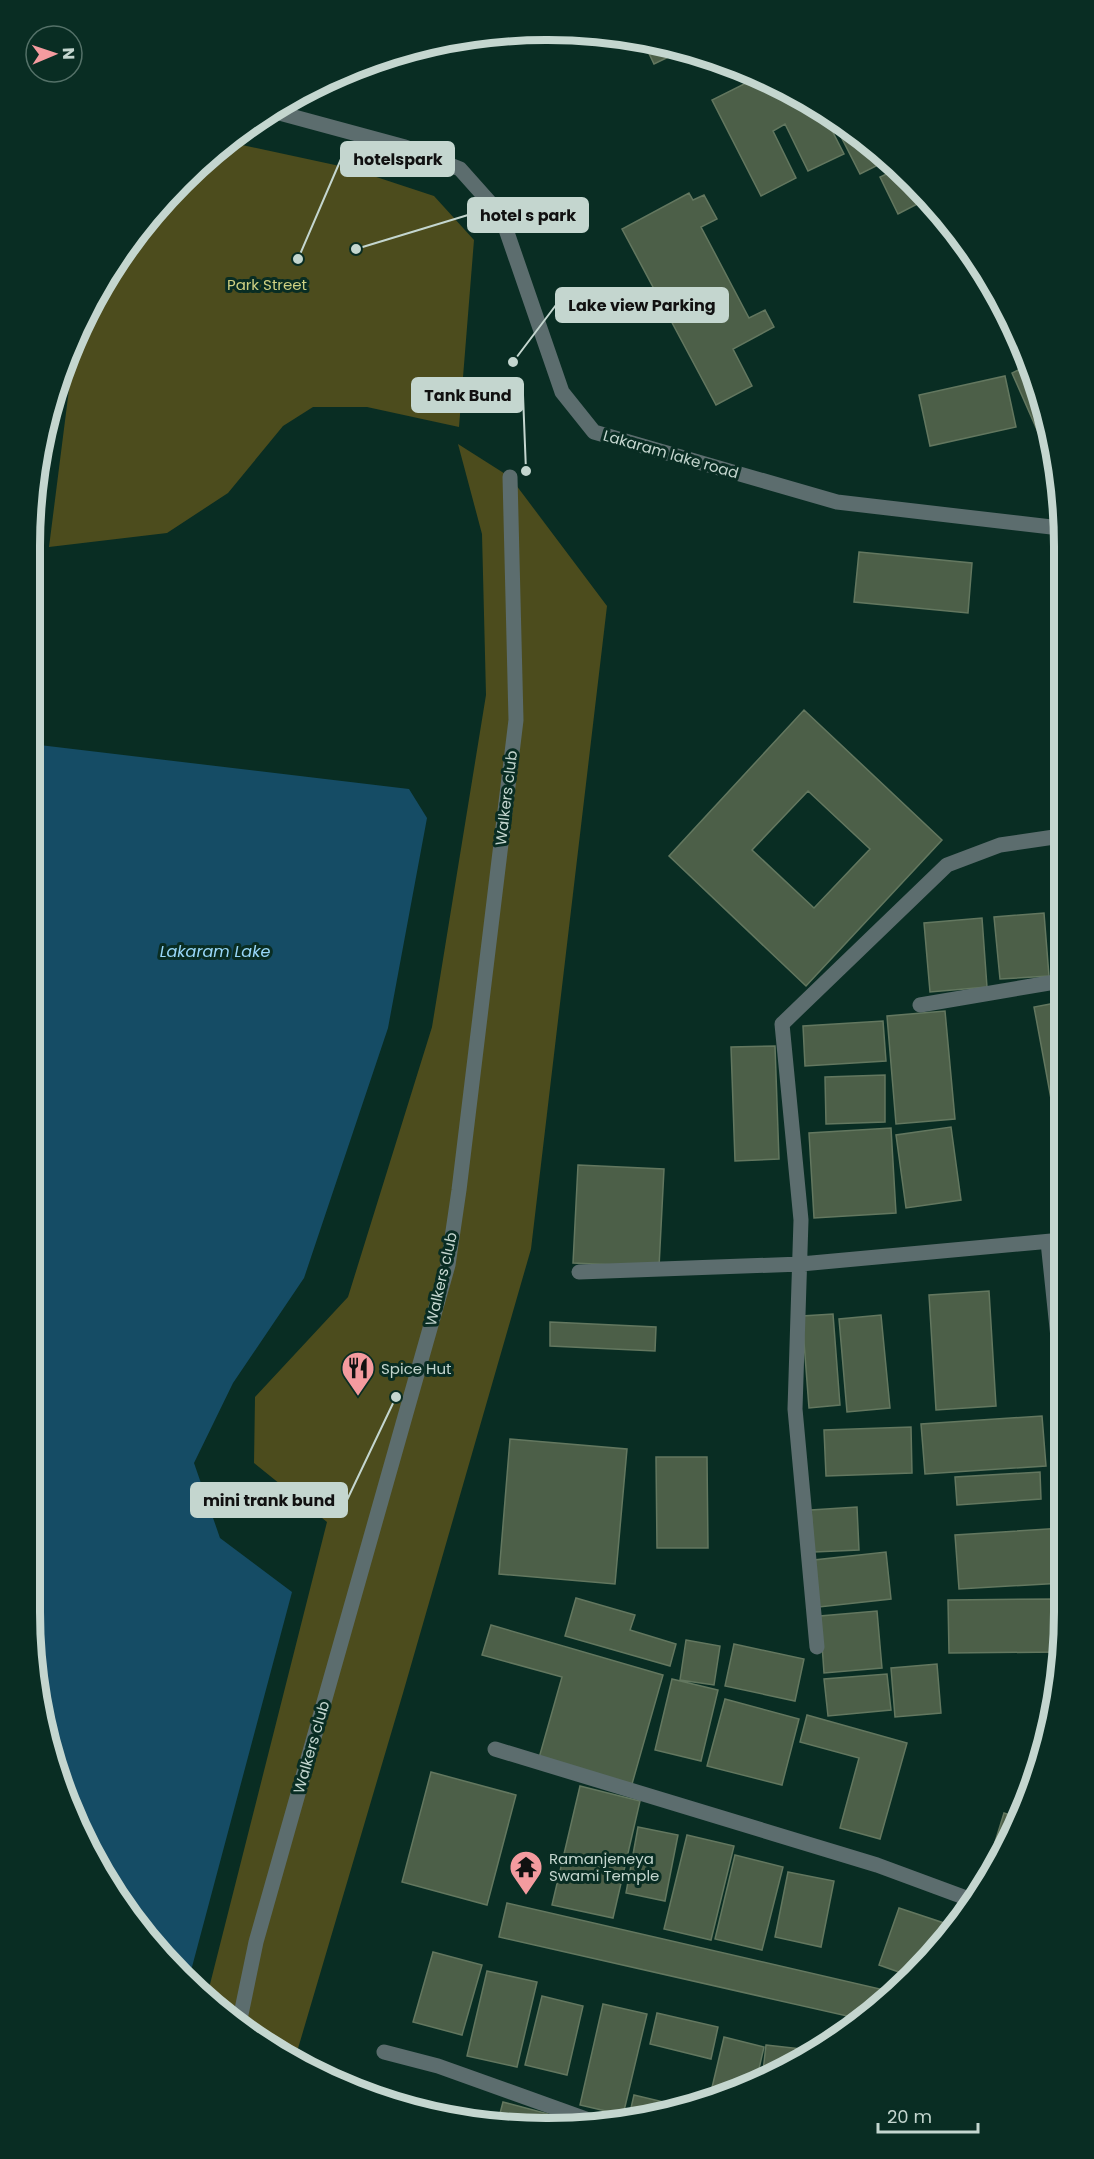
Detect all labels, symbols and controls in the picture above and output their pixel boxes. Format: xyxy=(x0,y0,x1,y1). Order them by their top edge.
north arrow xyxy=(24,24,84,84)
text: N xyxy=(57,47,80,60)
callout: hotelspark xyxy=(341,142,454,176)
text: hotelspark xyxy=(353,148,443,171)
callout: hotel s park xyxy=(468,198,588,232)
text: hotel s park xyxy=(480,204,576,227)
park label: Park Street xyxy=(227,274,307,295)
callout: Lake view Parking xyxy=(556,288,728,322)
text: Lake view Parking xyxy=(568,294,716,317)
callout: Tank Bund xyxy=(412,378,523,412)
text: Tank Bund xyxy=(424,384,512,407)
street label: Lakaram lake road xyxy=(601,425,741,483)
street label: Walkers club xyxy=(490,749,522,847)
water label: Lakaram Lake xyxy=(160,940,270,963)
street label: Walkers club xyxy=(420,1230,462,1328)
restaurant icon: Spice Hut xyxy=(340,1350,376,1397)
place label: Spice Hut xyxy=(381,1358,452,1379)
callout: mini trank bund xyxy=(191,1483,347,1517)
text: mini trank bund xyxy=(203,1489,335,1512)
street label: Walkers club xyxy=(288,1698,334,1796)
place label: Ramanjeneya Swami Temple xyxy=(549,1848,659,1886)
temple icon: Ramanjeneya Swami Temple xyxy=(508,1849,544,1896)
scale bar xyxy=(878,2096,978,2134)
text: 20 m xyxy=(887,2104,932,2129)

